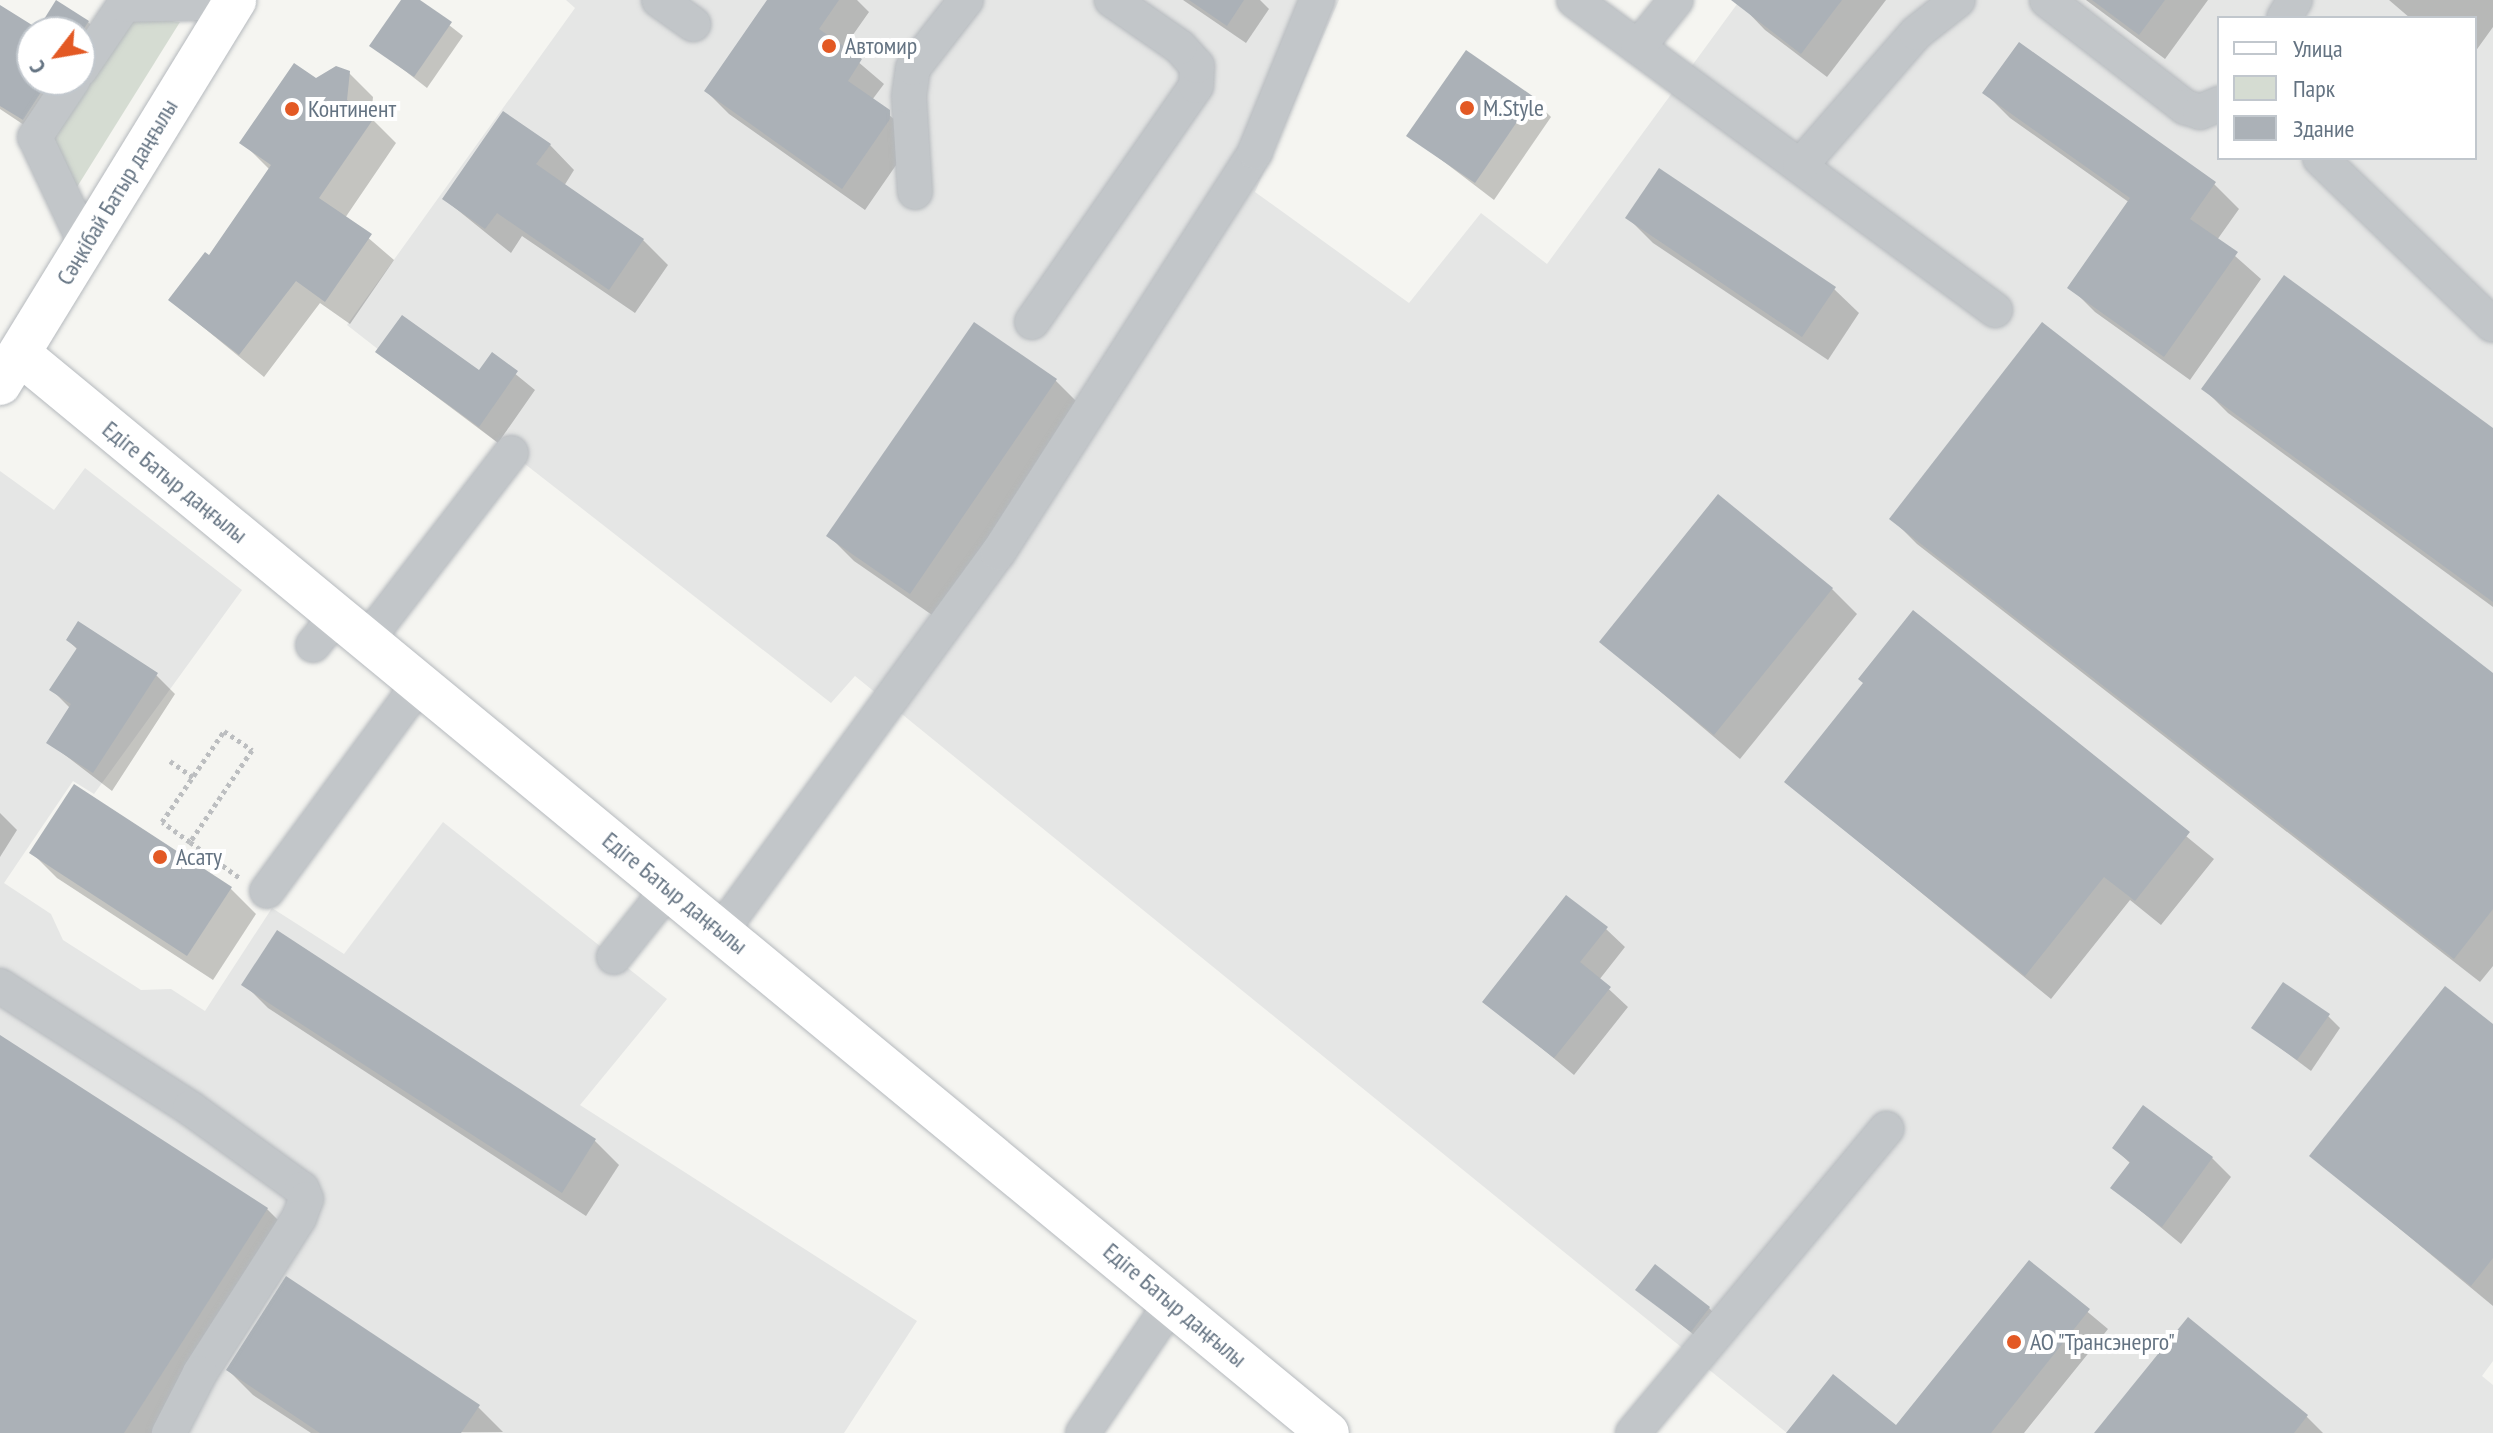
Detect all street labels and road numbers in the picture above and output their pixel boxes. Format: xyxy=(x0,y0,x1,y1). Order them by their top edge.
street label: Сәңкібай Батыр даңғылы xyxy=(50,94,184,290)
street label: Едіге Батыр даңғылы xyxy=(97,415,253,549)
street label: Едіге Батыр даңғылы xyxy=(597,826,753,960)
street label: Едіге Батыр даңғылы xyxy=(1098,1237,1252,1373)

